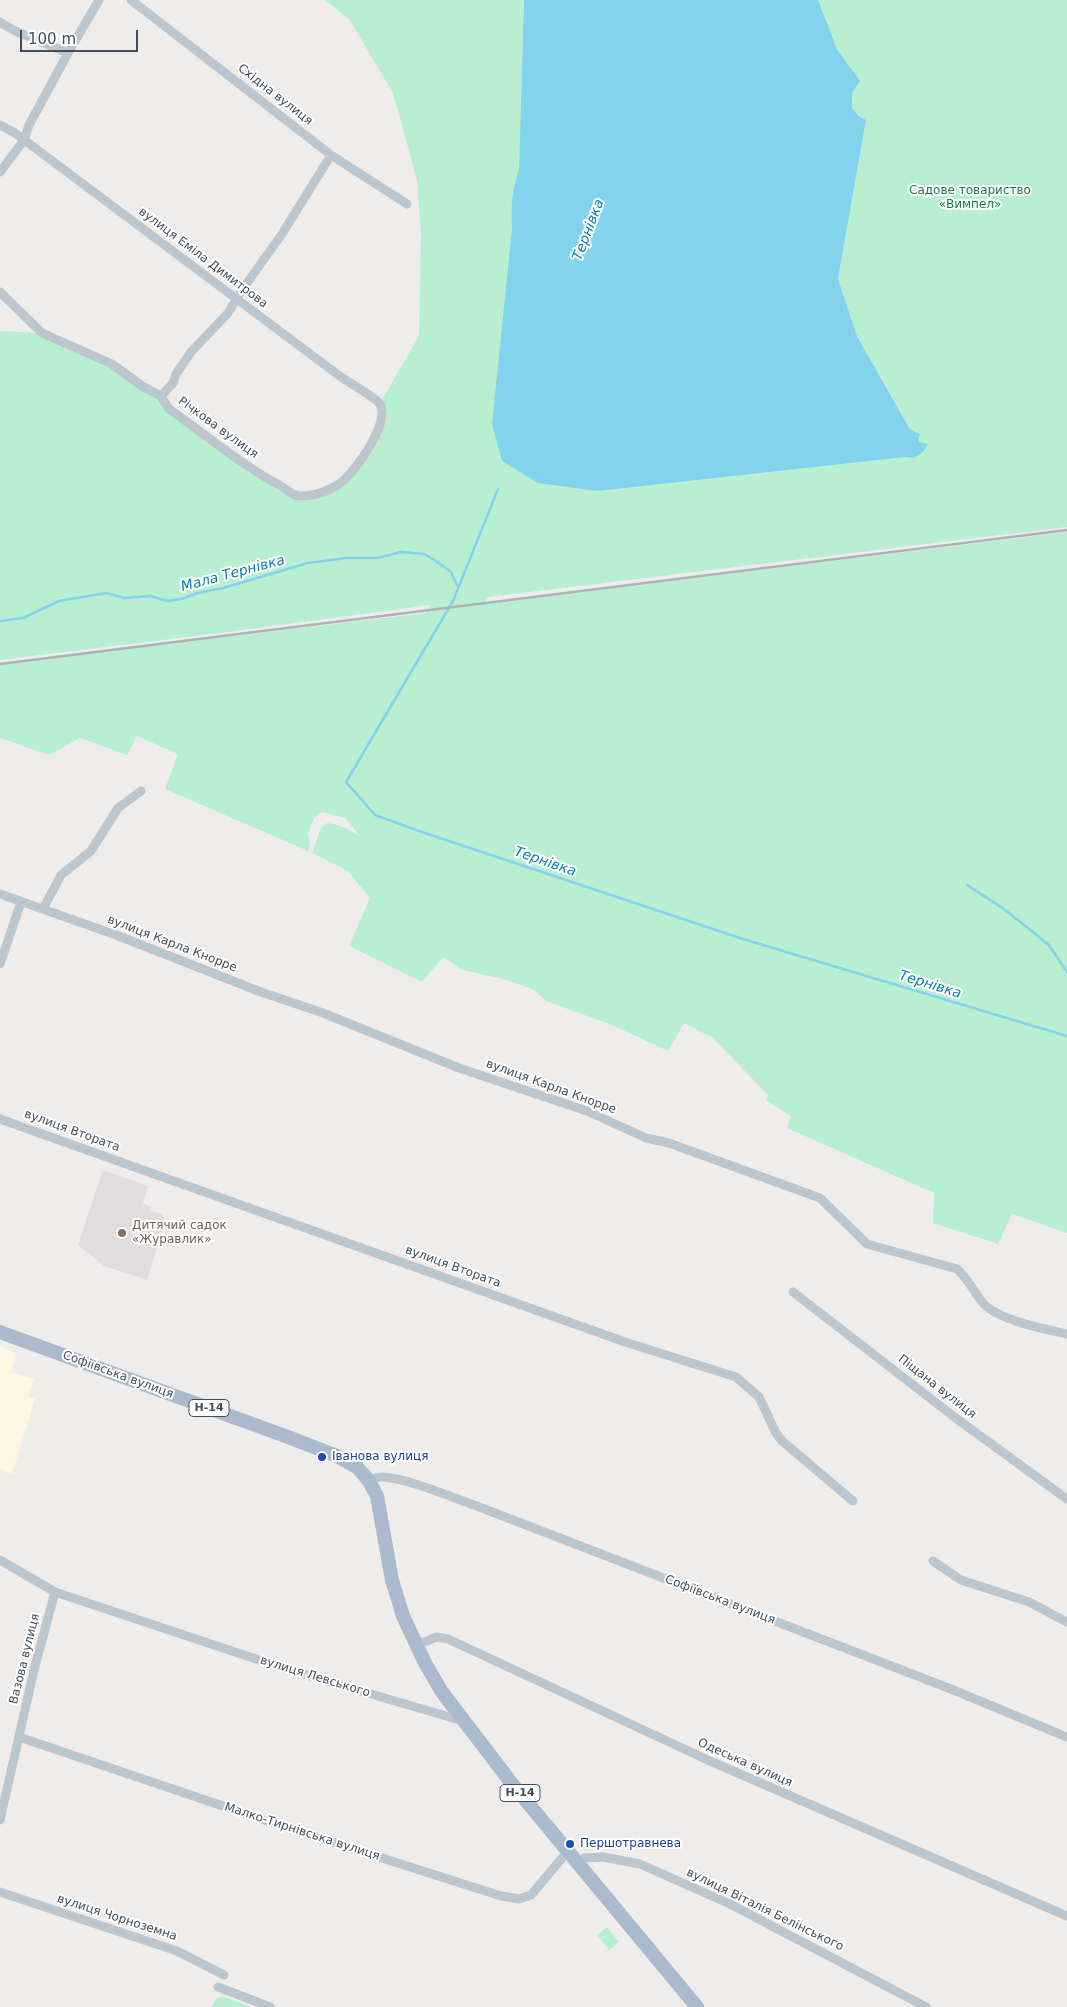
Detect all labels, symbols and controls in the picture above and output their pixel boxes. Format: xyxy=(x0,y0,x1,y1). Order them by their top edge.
scale bar xyxy=(22,20,140,52)
text: 100 m xyxy=(28,30,76,48)
street label: Східна вулиця xyxy=(235,61,315,129)
park label: Садове товариство «Вимпел» xyxy=(909,184,1031,212)
water label: Тернівка xyxy=(570,197,608,263)
street label: вулиця Еміла Димитрова xyxy=(136,205,270,311)
street label: Річкова вулиця xyxy=(175,394,261,462)
water label: Мала Тернівка xyxy=(179,552,287,596)
water label: Тернівка xyxy=(512,844,578,880)
street label: вулиця Карла Кнорре xyxy=(105,913,239,975)
water label: Тернівка xyxy=(897,968,963,1002)
street label: вулиця Карла Кнорре xyxy=(484,1057,618,1117)
street label: вулиця Втората xyxy=(22,1107,122,1155)
place label: Дитячий садок «Журавлик» xyxy=(132,1219,227,1247)
marker: Дитячий садок «Журавлик» xyxy=(116,1227,128,1239)
street label: вулиця Втората xyxy=(403,1243,503,1291)
street label: Софіївська вулиця xyxy=(61,1348,175,1402)
street label: Піщана вулиця xyxy=(895,1352,979,1422)
road number: Н-14 xyxy=(189,1400,229,1416)
place label: Іванова вулиця xyxy=(332,1450,428,1464)
marker: Іванова вулиця xyxy=(316,1451,328,1463)
street label: Софіївська вулиця xyxy=(663,1572,777,1628)
street label: Вазова вулиця xyxy=(7,1612,43,1706)
street label: вулиця Левського xyxy=(258,1653,372,1701)
street label: Одеська вулиця xyxy=(695,1736,795,1790)
road number: Н-14 xyxy=(500,1785,540,1802)
street label: Малко-Тирнівська вулиця xyxy=(223,1800,381,1864)
place label: Першотравнева xyxy=(580,1837,681,1851)
marker: Першотравнева xyxy=(564,1838,576,1850)
street label: вулиця Віталія Белінського xyxy=(684,1866,846,1954)
street label: вулиця Чорноземна xyxy=(55,1892,179,1944)

